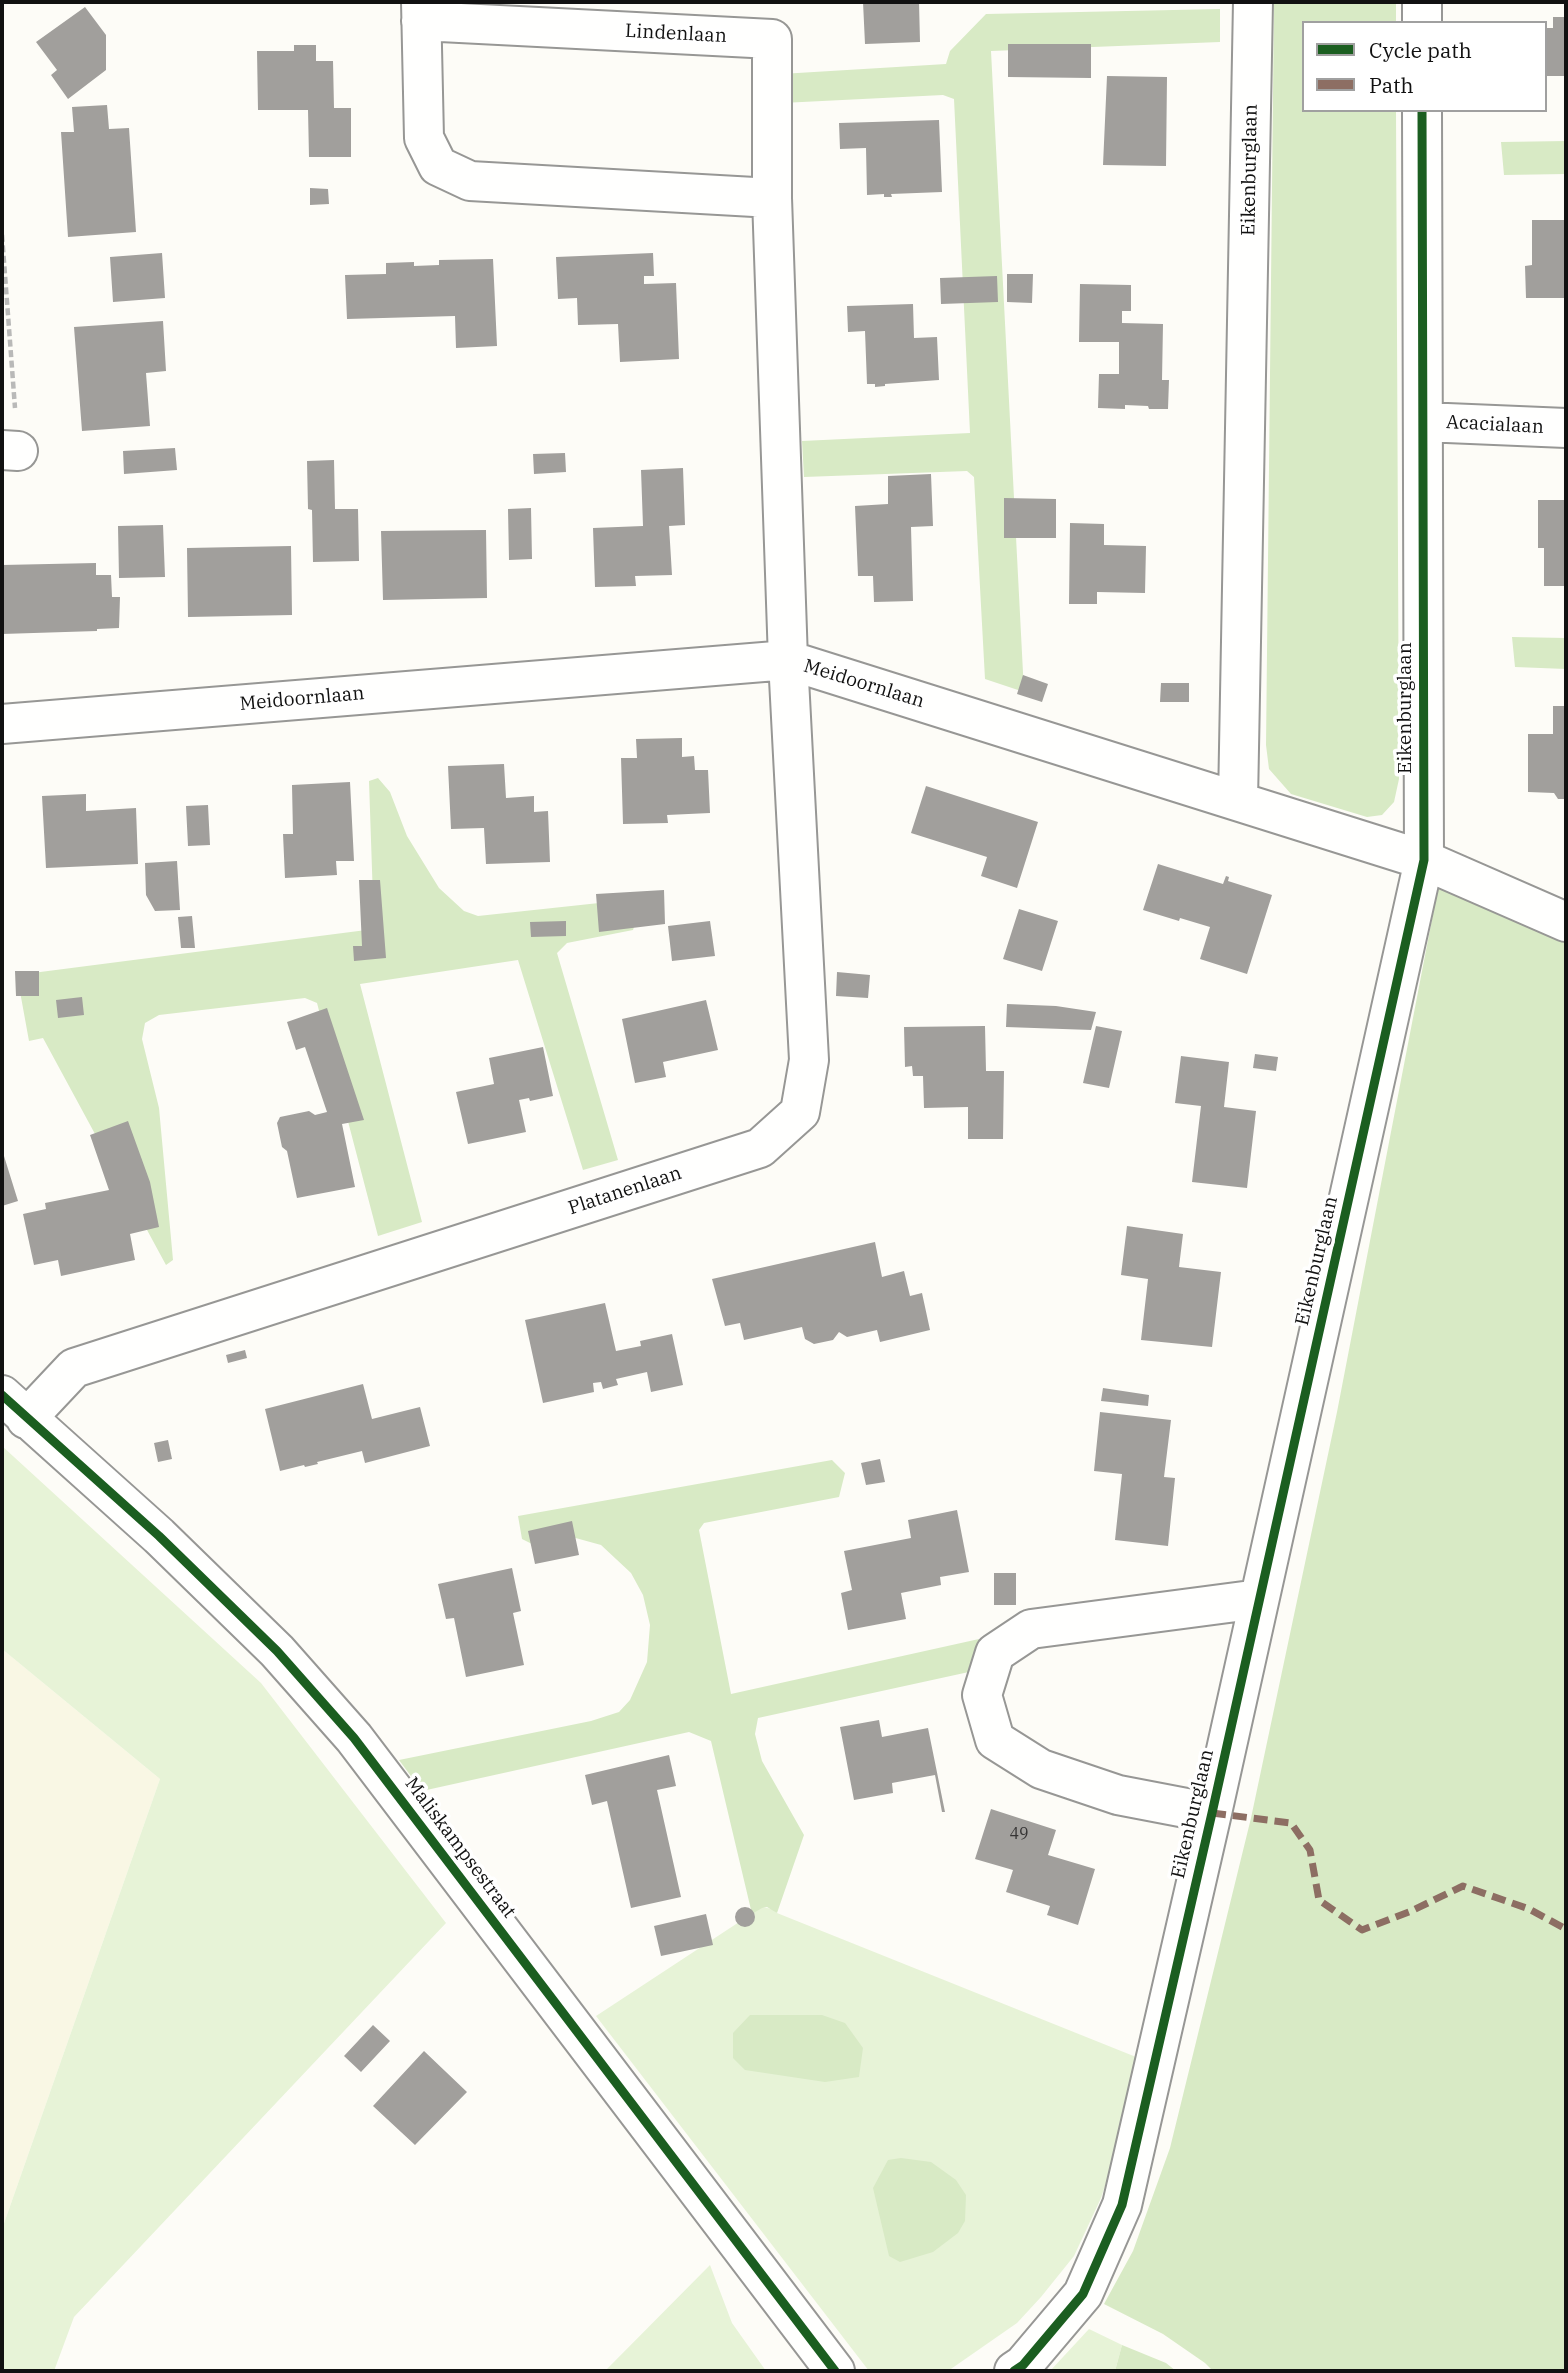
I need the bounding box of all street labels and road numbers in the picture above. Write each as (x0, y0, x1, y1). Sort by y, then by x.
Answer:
street label: Lindenlaan (625, 20, 727, 48)
street label: Eikenburglaan (1237, 104, 1263, 236)
street label: Acacialaan (1446, 411, 1544, 439)
street label: Eikenburglaan (1395, 642, 1417, 774)
street label: Meidoornlaan (801, 655, 927, 713)
street label: Meidoornlaan (239, 682, 365, 716)
street label: Platanenlaan (565, 1162, 685, 1220)
street label: Eikenburglaan (1291, 1194, 1343, 1328)
street label: Eikenburglaan (1167, 1747, 1219, 1881)
street label: Maliskampsestraat (400, 1773, 520, 1923)

